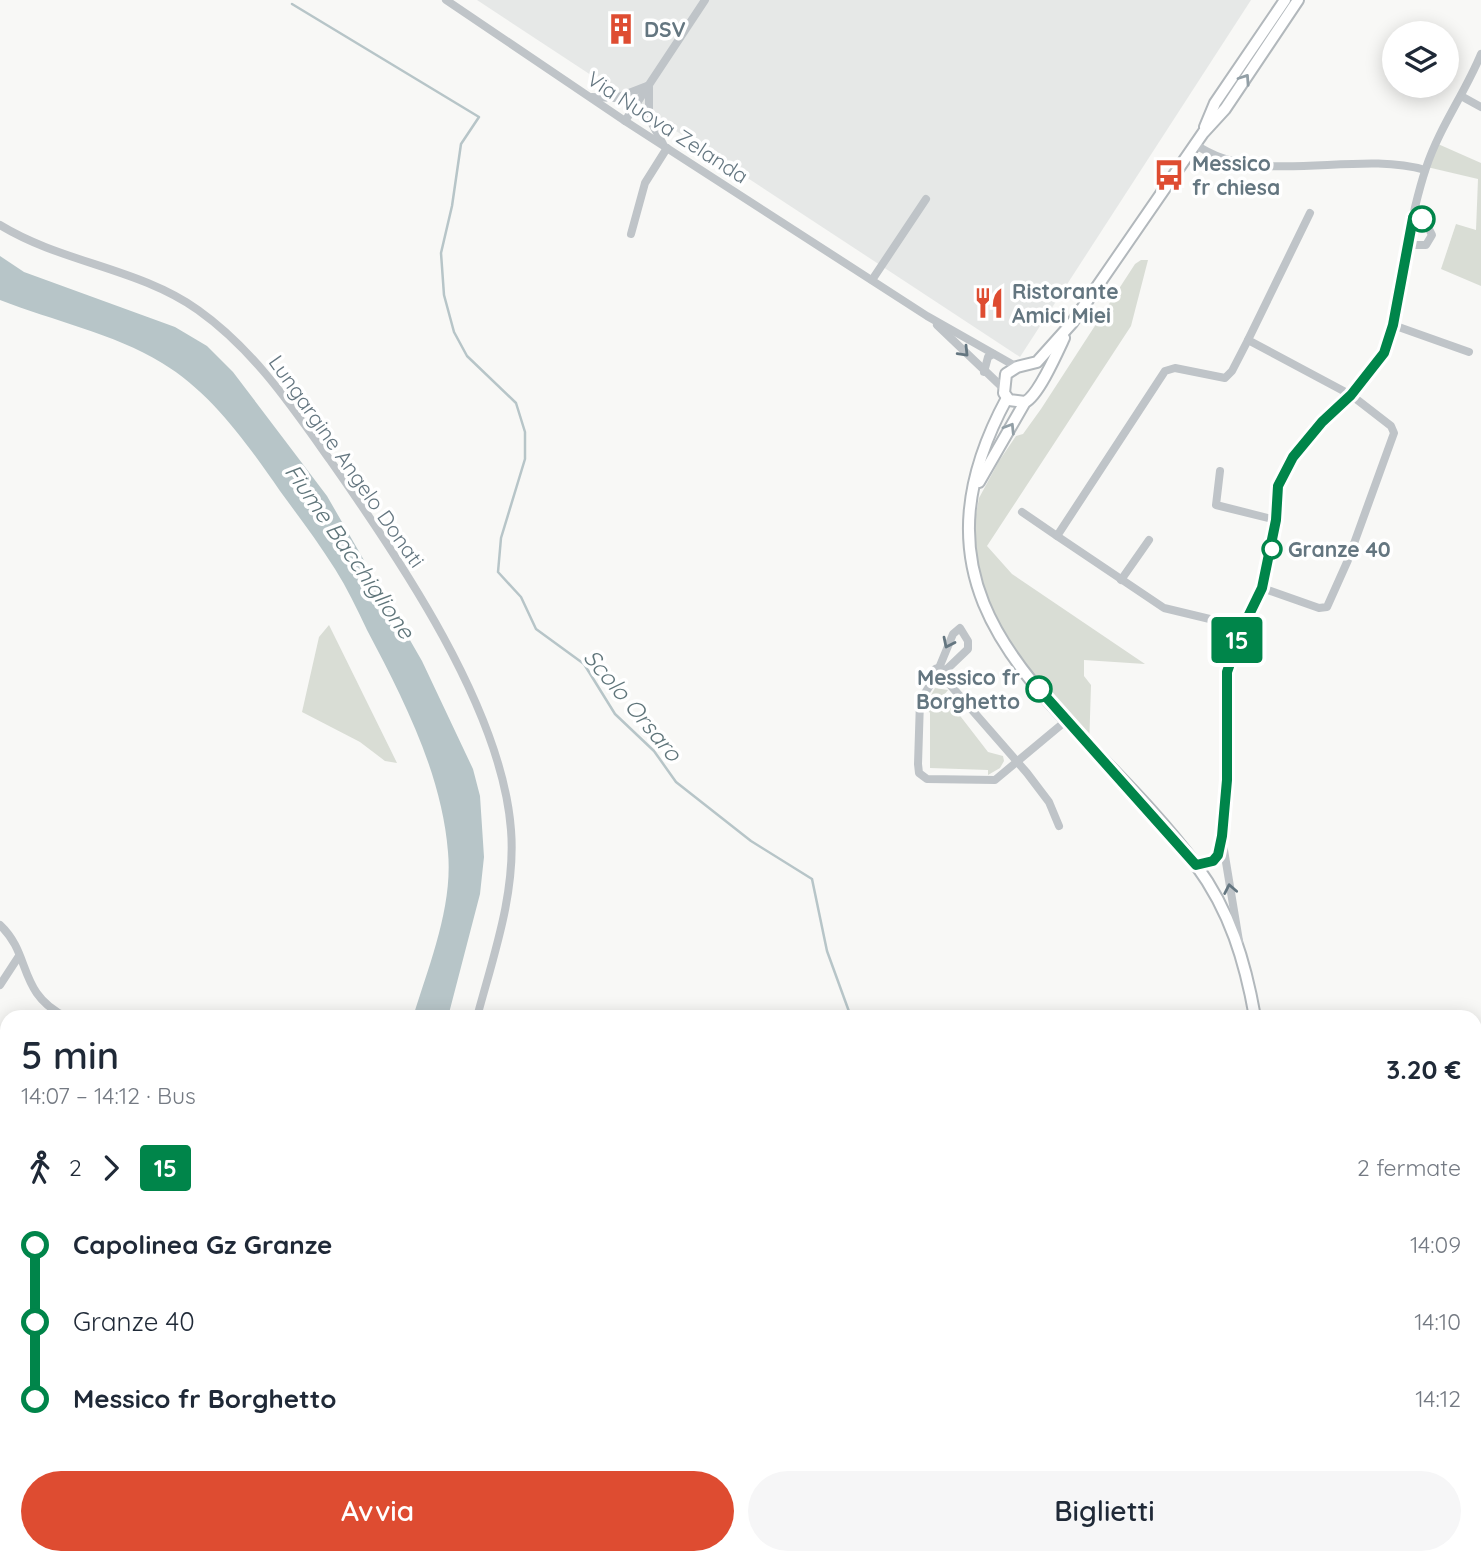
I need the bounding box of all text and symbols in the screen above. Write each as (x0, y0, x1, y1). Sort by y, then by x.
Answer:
building icon: DSV (604, 12, 638, 46)
place label: DSV (644, 16, 686, 42)
map controls (1382, 21, 1459, 98)
button: layers (1382, 21, 1459, 98)
street label: Via Nuova Zelanda (583, 65, 753, 189)
one-way arrow (1237, 74, 1249, 87)
place label: Messico fr chiesa (1192, 150, 1280, 200)
bus stop icon: Messico fr chiesa (1152, 158, 1186, 192)
unlabelled marker (1409, 206, 1435, 232)
place label: Ristorante Amici Miei (1012, 278, 1119, 328)
restaurant icon: Ristorante Amici Miei (972, 286, 1006, 320)
one-way arrow (955, 344, 968, 357)
street label: Lungargine Angelo Donati (264, 350, 430, 572)
one-way arrow (1001, 423, 1014, 436)
water label: Fiume Bacchiglione (279, 458, 422, 645)
place label: Granze 40 (1288, 536, 1391, 562)
marker: Granze 40 (1262, 539, 1282, 559)
line badge: 15 (1206, 617, 1268, 663)
text: 15 (1225, 625, 1249, 655)
one-way arrow (943, 636, 957, 648)
water label: Scolo Orsaro (578, 643, 689, 768)
place label: Messico fr Borghetto (916, 664, 1020, 714)
marker: Messico fr Borghetto (1026, 676, 1052, 702)
one-way arrow (1224, 883, 1239, 895)
text: 5 min (21, 1031, 119, 1079)
text: 3.20 € (1386, 1053, 1461, 1086)
text: 14:07 – 14:12 · Bus (21, 1081, 196, 1110)
icon: walk (21, 1149, 59, 1187)
icon: forward (92, 1149, 130, 1187)
text: 2 (69, 1153, 82, 1182)
text: 15 (154, 1153, 177, 1183)
text: 2 fermate (1357, 1153, 1461, 1182)
text: Capolinea Gz Granze (73, 1228, 332, 1261)
text: 14:09 (1410, 1230, 1461, 1259)
text: Granze 40 (73, 1305, 195, 1338)
text: 14:10 (1414, 1307, 1461, 1336)
text: Messico fr Borghetto (73, 1382, 336, 1415)
text: 14:12 (1415, 1384, 1461, 1413)
button: Avvia (21, 1471, 734, 1551)
button: Biglietti (748, 1471, 1461, 1551)

